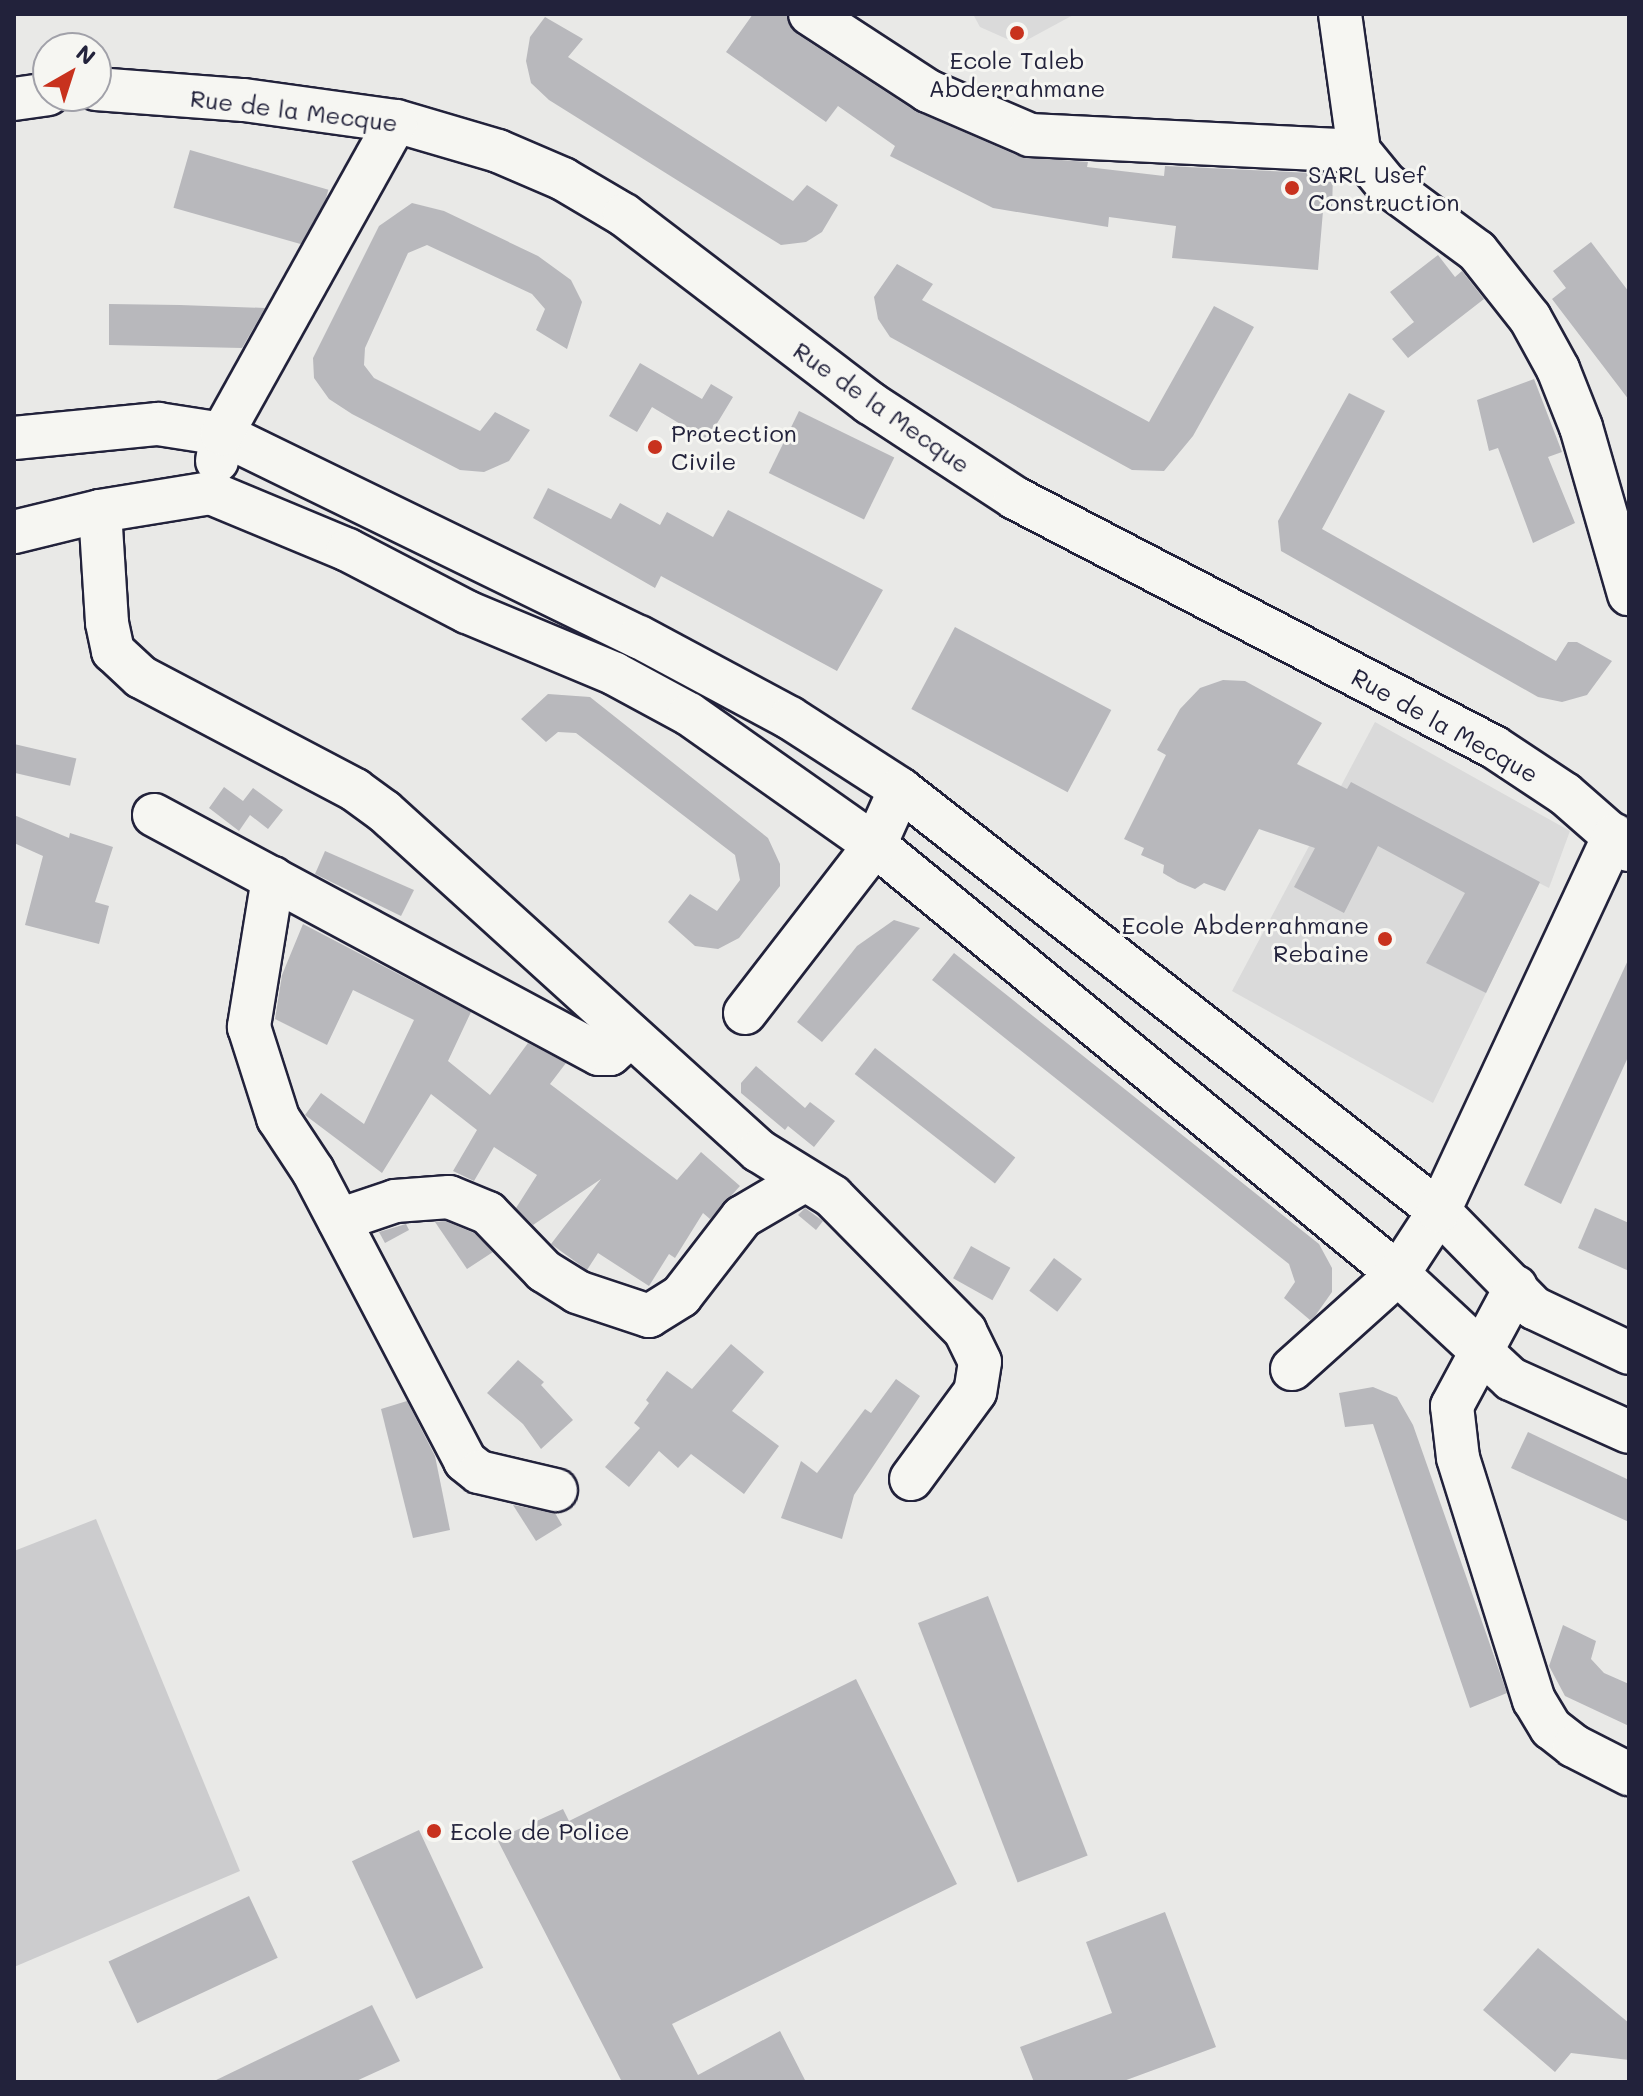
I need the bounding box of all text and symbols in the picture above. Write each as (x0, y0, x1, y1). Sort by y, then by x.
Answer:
marker: Ecole Taleb Abderrahmane (1008, 24, 1026, 42)
north arrow (32, 32, 112, 112)
text: N (71, 38, 102, 71)
place label: Ecole Taleb Abderrahmane (929, 46, 1105, 102)
street label: Rue de la Mecque (189, 83, 399, 137)
place label: SARL Usef Construction (1308, 160, 1460, 216)
marker: SARL Usef Construction (1283, 179, 1301, 197)
street label: Rue de la Mecque (788, 335, 976, 479)
place label: Protection Civile (671, 419, 797, 475)
marker: Protection Civile (646, 438, 664, 456)
street label: Rue de la Mecque (1347, 662, 1543, 788)
place label: Ecole Abderrahmane Rebaine (1122, 911, 1369, 967)
marker: Ecole Abderrahmane Rebaine (1376, 930, 1394, 948)
place label: Ecole de Police (450, 1817, 630, 1845)
marker: Ecole de Police (425, 1822, 443, 1840)

